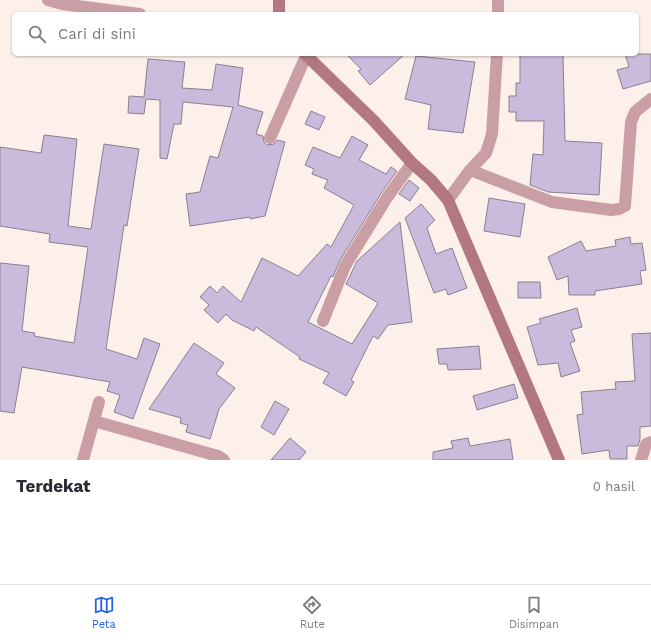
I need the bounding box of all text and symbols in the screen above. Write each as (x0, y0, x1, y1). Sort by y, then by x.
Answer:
search box (12, 12, 639, 56)
icon: search (26, 23, 48, 45)
text: Cari di sini (58, 25, 136, 43)
text: Terdekat (16, 476, 91, 496)
text: 0 hasil (593, 479, 635, 494)
tab: Peta (92, 594, 116, 631)
tab: Rute (300, 594, 325, 631)
tab: Disimpan (509, 594, 559, 631)

